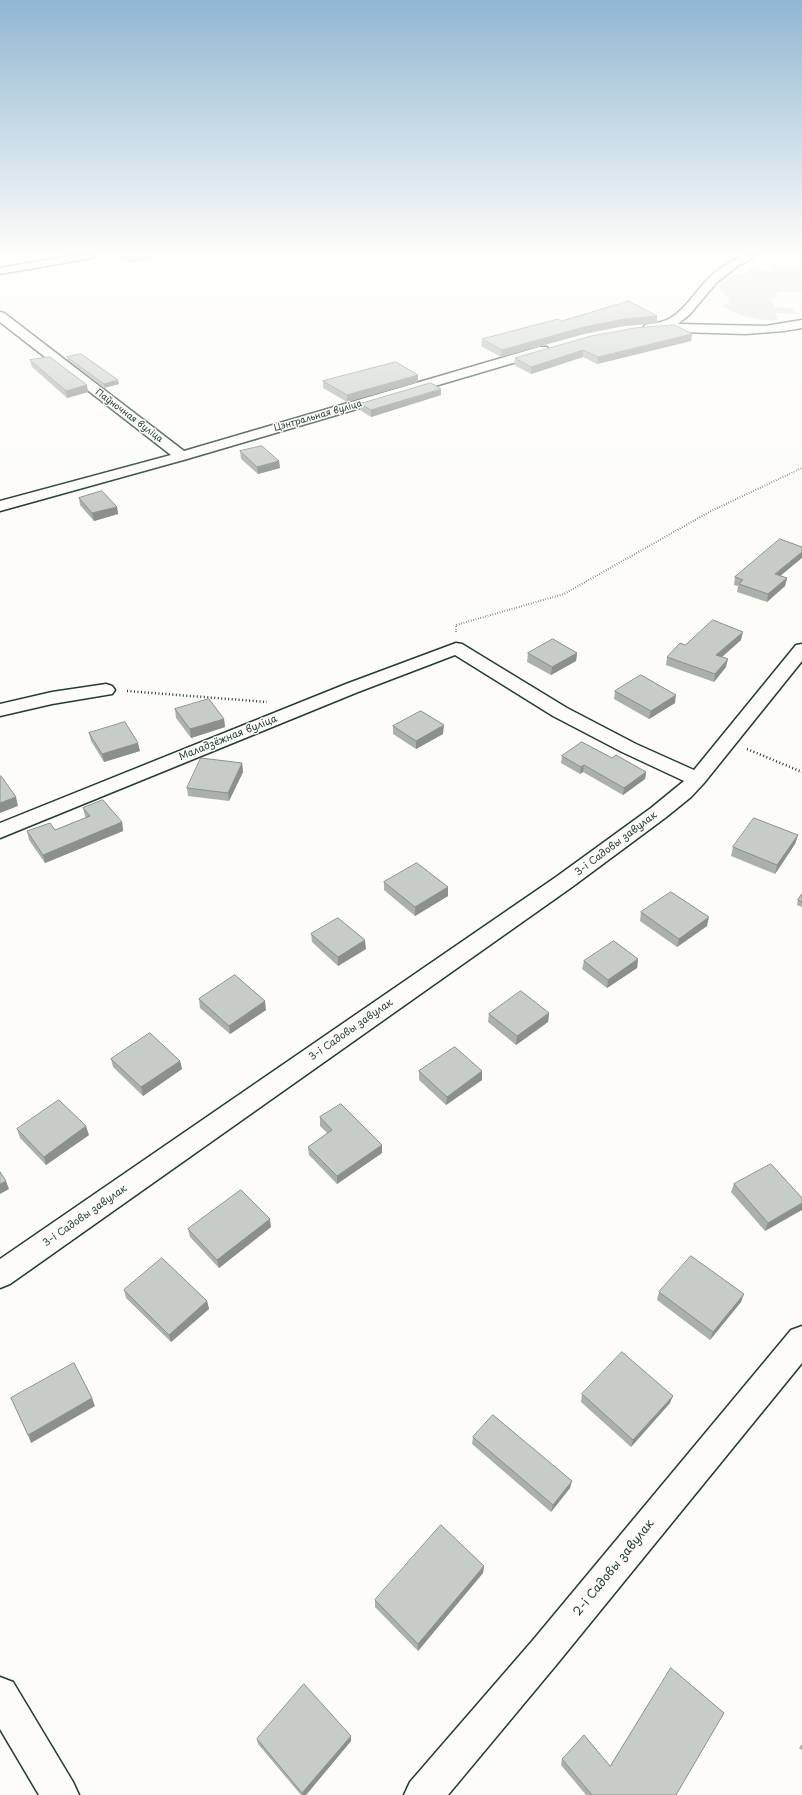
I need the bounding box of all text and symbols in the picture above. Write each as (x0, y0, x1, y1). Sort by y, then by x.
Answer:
street label: Паўночная вуліца (93, 387, 165, 445)
street label: Цэнтральная вуліца (273, 398, 363, 434)
street label: Маладзёжная вуліца (177, 713, 279, 763)
street label: 3-і Садовы завулак (573, 809, 659, 879)
street label: 3-і Садовы завулак (307, 997, 395, 1063)
street label: 3-і Садовы завулак (41, 1183, 129, 1249)
street label: 2-і Садовы завулак (571, 1517, 657, 1619)

